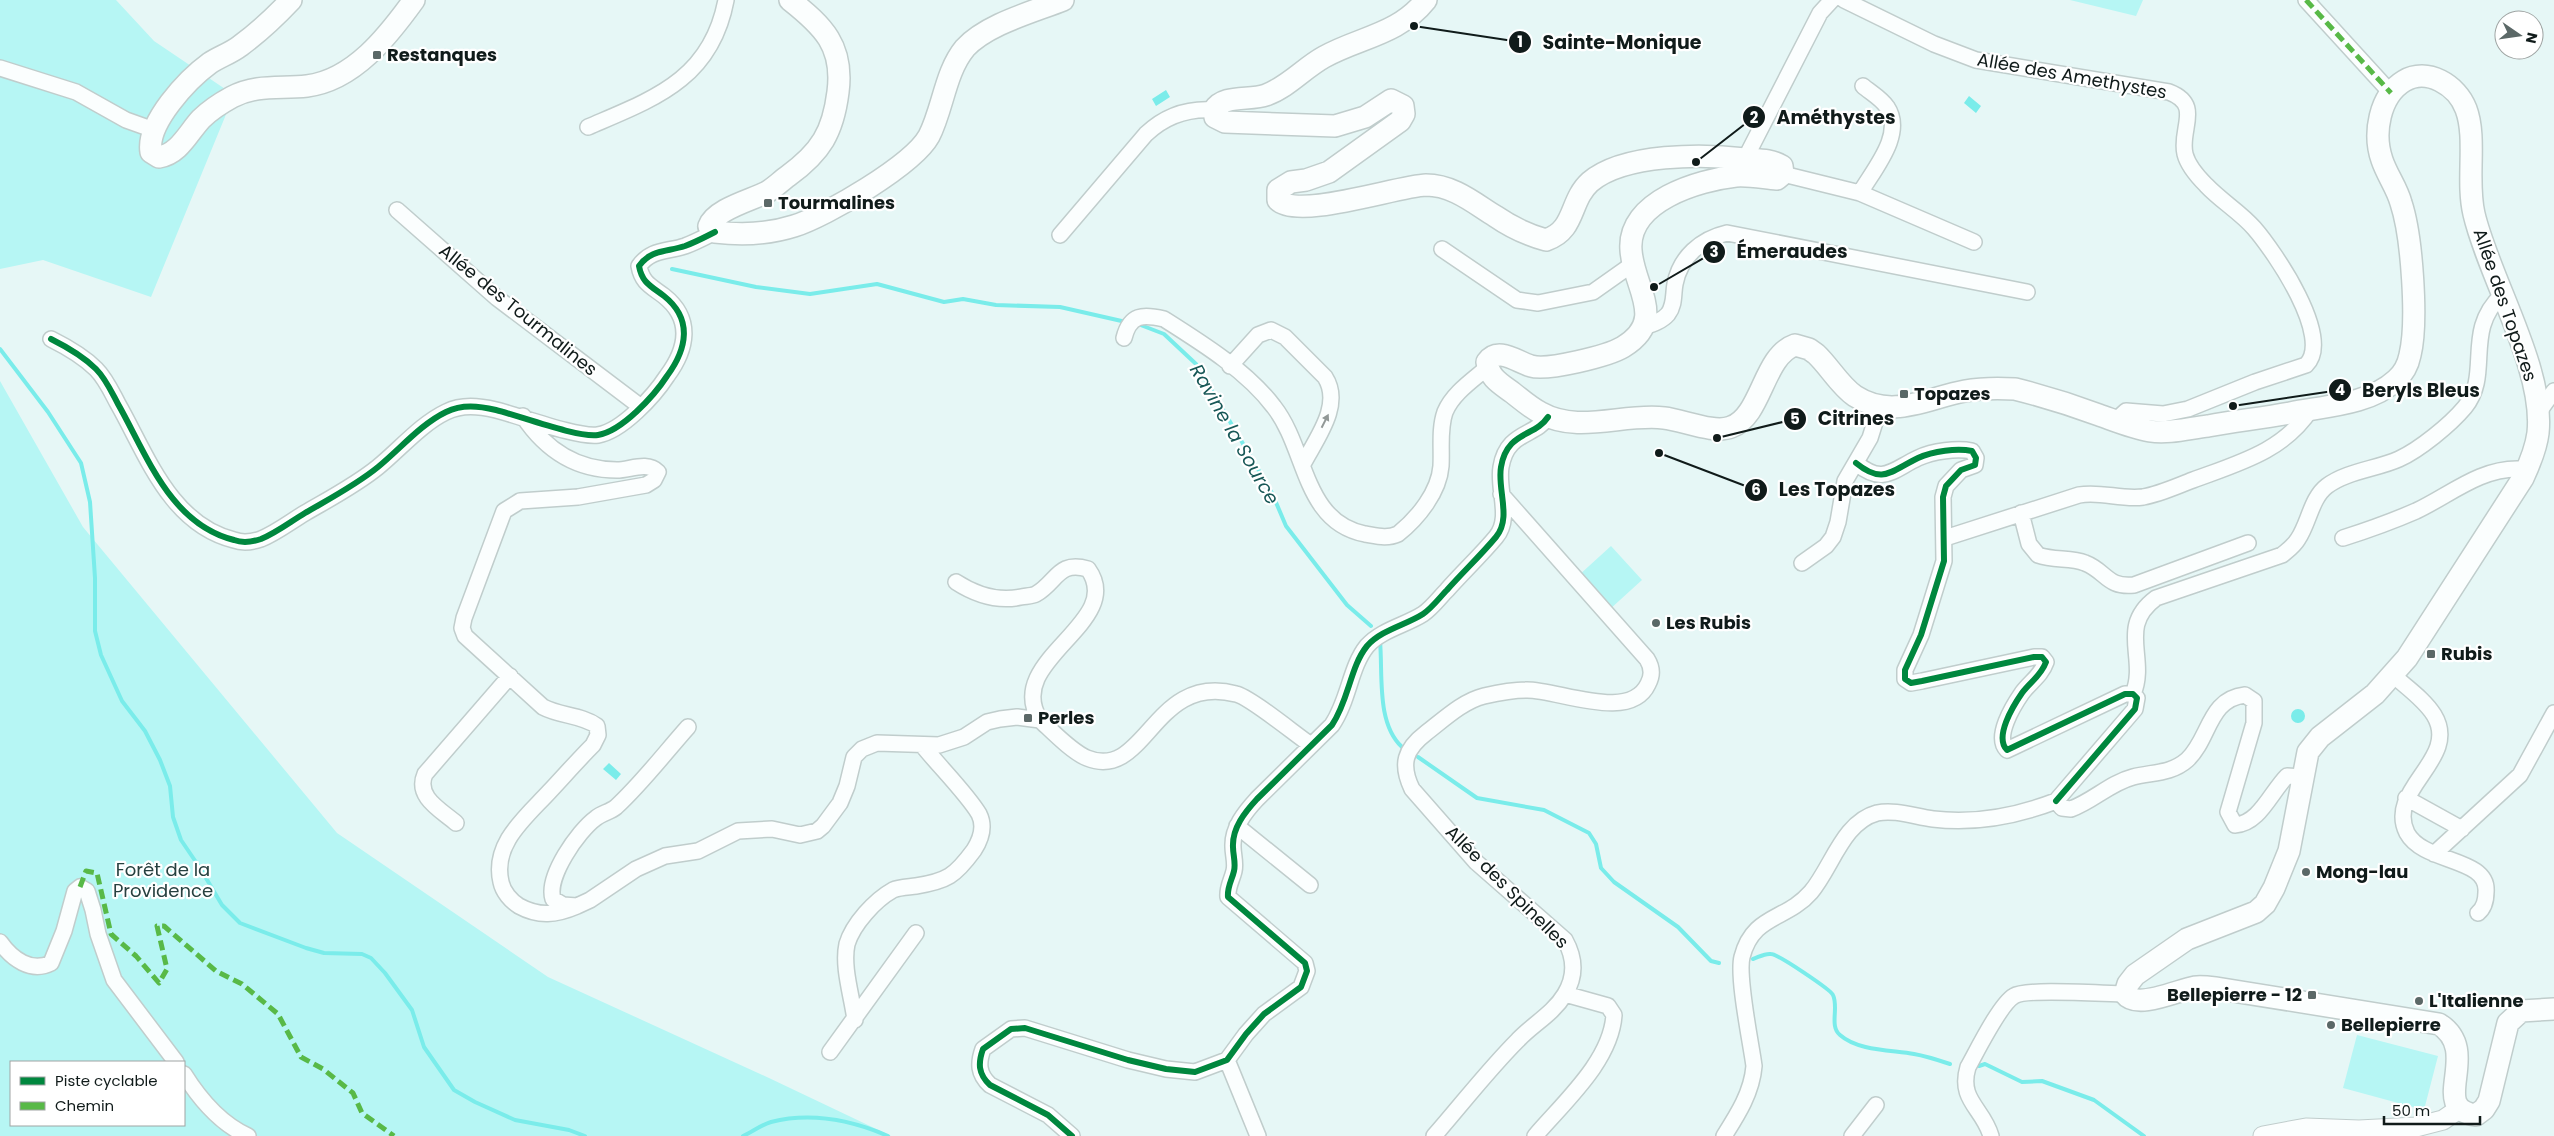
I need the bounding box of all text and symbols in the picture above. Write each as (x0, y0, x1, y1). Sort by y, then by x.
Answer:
north arrow (2494, 10, 2544, 60)
callout: Sainte-Monique (1508, 25, 1712, 59)
text: Sainte-Monique (1543, 29, 1702, 56)
text: 1 (1517, 31, 1523, 52)
text: N (2521, 31, 2543, 45)
place label: Restanques (387, 42, 497, 67)
street label: Allée des Amethystes (1975, 47, 2169, 105)
marker: Restanques (371, 49, 383, 61)
callout: Améthystes (1742, 100, 1906, 134)
text: Améthystes (1777, 104, 1895, 131)
text: 2 (1750, 107, 1759, 128)
place label: Tourmalines (778, 190, 895, 215)
marker: Tourmalines (762, 197, 774, 209)
street label: Allée des Topazes (2468, 225, 2543, 385)
callout: Émeraudes (1701, 235, 1857, 269)
street label: Allée des Tourmalines (434, 238, 603, 381)
text: Émeraudes (1736, 238, 1848, 265)
text: 3 (1709, 241, 1719, 262)
water label: Ravine la Source (1183, 359, 1286, 510)
callout: Beryls Bleus (2327, 373, 2490, 407)
text: Beryls Bleus (2362, 377, 2480, 404)
text: 4 (2335, 379, 2345, 400)
place label: Topazes (1914, 381, 1991, 406)
marker: Topazes (1898, 388, 1910, 400)
callout: Citrines (1782, 402, 1904, 436)
text: Citrines (1818, 405, 1894, 432)
text: 5 (1790, 408, 1800, 429)
one-way arrow (1321, 413, 1329, 428)
callout: Les Topazes (1744, 473, 1905, 507)
text: Les Topazes (1779, 476, 1895, 503)
text: 6 (1751, 479, 1761, 500)
place label: Les Rubis (1666, 610, 1751, 635)
marker: Les Rubis (1650, 617, 1662, 629)
place label: Rubis (2441, 641, 2492, 666)
marker: Rubis (2425, 648, 2437, 660)
place label: Perles (1038, 705, 1094, 730)
marker: Perles (1022, 712, 1034, 724)
street label: Allée des Spinelles (1440, 820, 1574, 954)
park label: Forêt de la Providence (113, 857, 213, 903)
place label: Mong-lau (2316, 859, 2408, 884)
marker: Mong-lau (2300, 866, 2312, 878)
place label: Bellepierre - 12 (2167, 982, 2302, 1007)
place label: L'Italienne (2429, 988, 2523, 1013)
marker: Bellepierre - 12 (2306, 989, 2318, 1001)
marker: L'Italienne (2413, 995, 2425, 1007)
place label: Bellepierre (2341, 1012, 2441, 1037)
marker: Bellepierre (2325, 1019, 2337, 1031)
legend (10, 1061, 185, 1126)
text: Piste cyclable (55, 1070, 158, 1091)
scale bar (2384, 1094, 2480, 1126)
text: Chemin (55, 1095, 114, 1116)
text: 50 m (2392, 1100, 2430, 1121)

